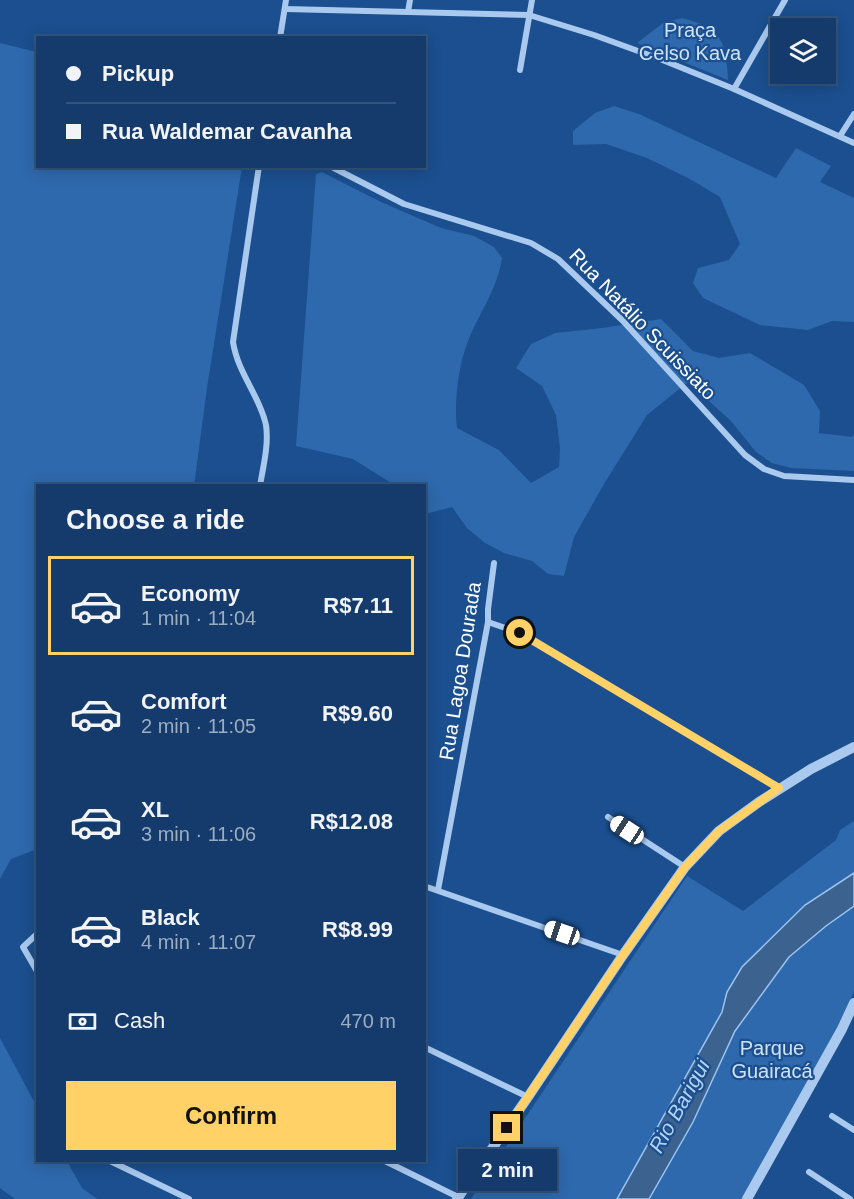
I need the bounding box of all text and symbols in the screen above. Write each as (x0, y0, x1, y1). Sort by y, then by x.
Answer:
map controls (770, 18, 836, 84)
button: layers (770, 18, 836, 84)
park label: Praça Celso Kava (639, 19, 742, 64)
text: Pickup (102, 61, 174, 86)
text: Rua Waldemar Cavanha (102, 119, 352, 144)
street label: Rua Natálio Scuissiato (565, 244, 721, 404)
text: Choose a ride (66, 505, 245, 535)
icon: car (69, 579, 123, 633)
street label: Rua Lagoa Dourada (435, 579, 485, 762)
text: Economy (141, 581, 240, 606)
text: R$7.11 (323, 593, 393, 618)
text: 1 min · 11:04 (141, 607, 256, 629)
route start (506, 619, 533, 646)
icon: car (69, 687, 123, 741)
text: Comfort (141, 689, 227, 714)
text: R$9.60 (322, 701, 393, 726)
text: 2 min · 11:05 (141, 715, 256, 737)
icon: car (69, 795, 123, 849)
text: XL (141, 797, 169, 822)
text: R$12.08 (310, 809, 393, 834)
car (607, 813, 647, 847)
text: 3 min · 11:06 (141, 823, 256, 845)
icon: car (69, 903, 123, 957)
text: Black (141, 905, 200, 930)
text: R$8.99 (322, 917, 393, 942)
car (542, 919, 582, 947)
text: 4 min · 11:07 (141, 931, 256, 953)
icon: cash (66, 1005, 99, 1038)
text: Cash (114, 1008, 165, 1033)
text: 470 m (340, 1010, 396, 1032)
park label: Parque Guairacá (731, 1037, 813, 1082)
water label: Rio Barigui (644, 1054, 715, 1156)
button: Confirm (66, 1081, 396, 1150)
route end (493, 1114, 520, 1141)
callout: 2 min (458, 1149, 556, 1191)
text: 2 min (481, 1159, 534, 1181)

